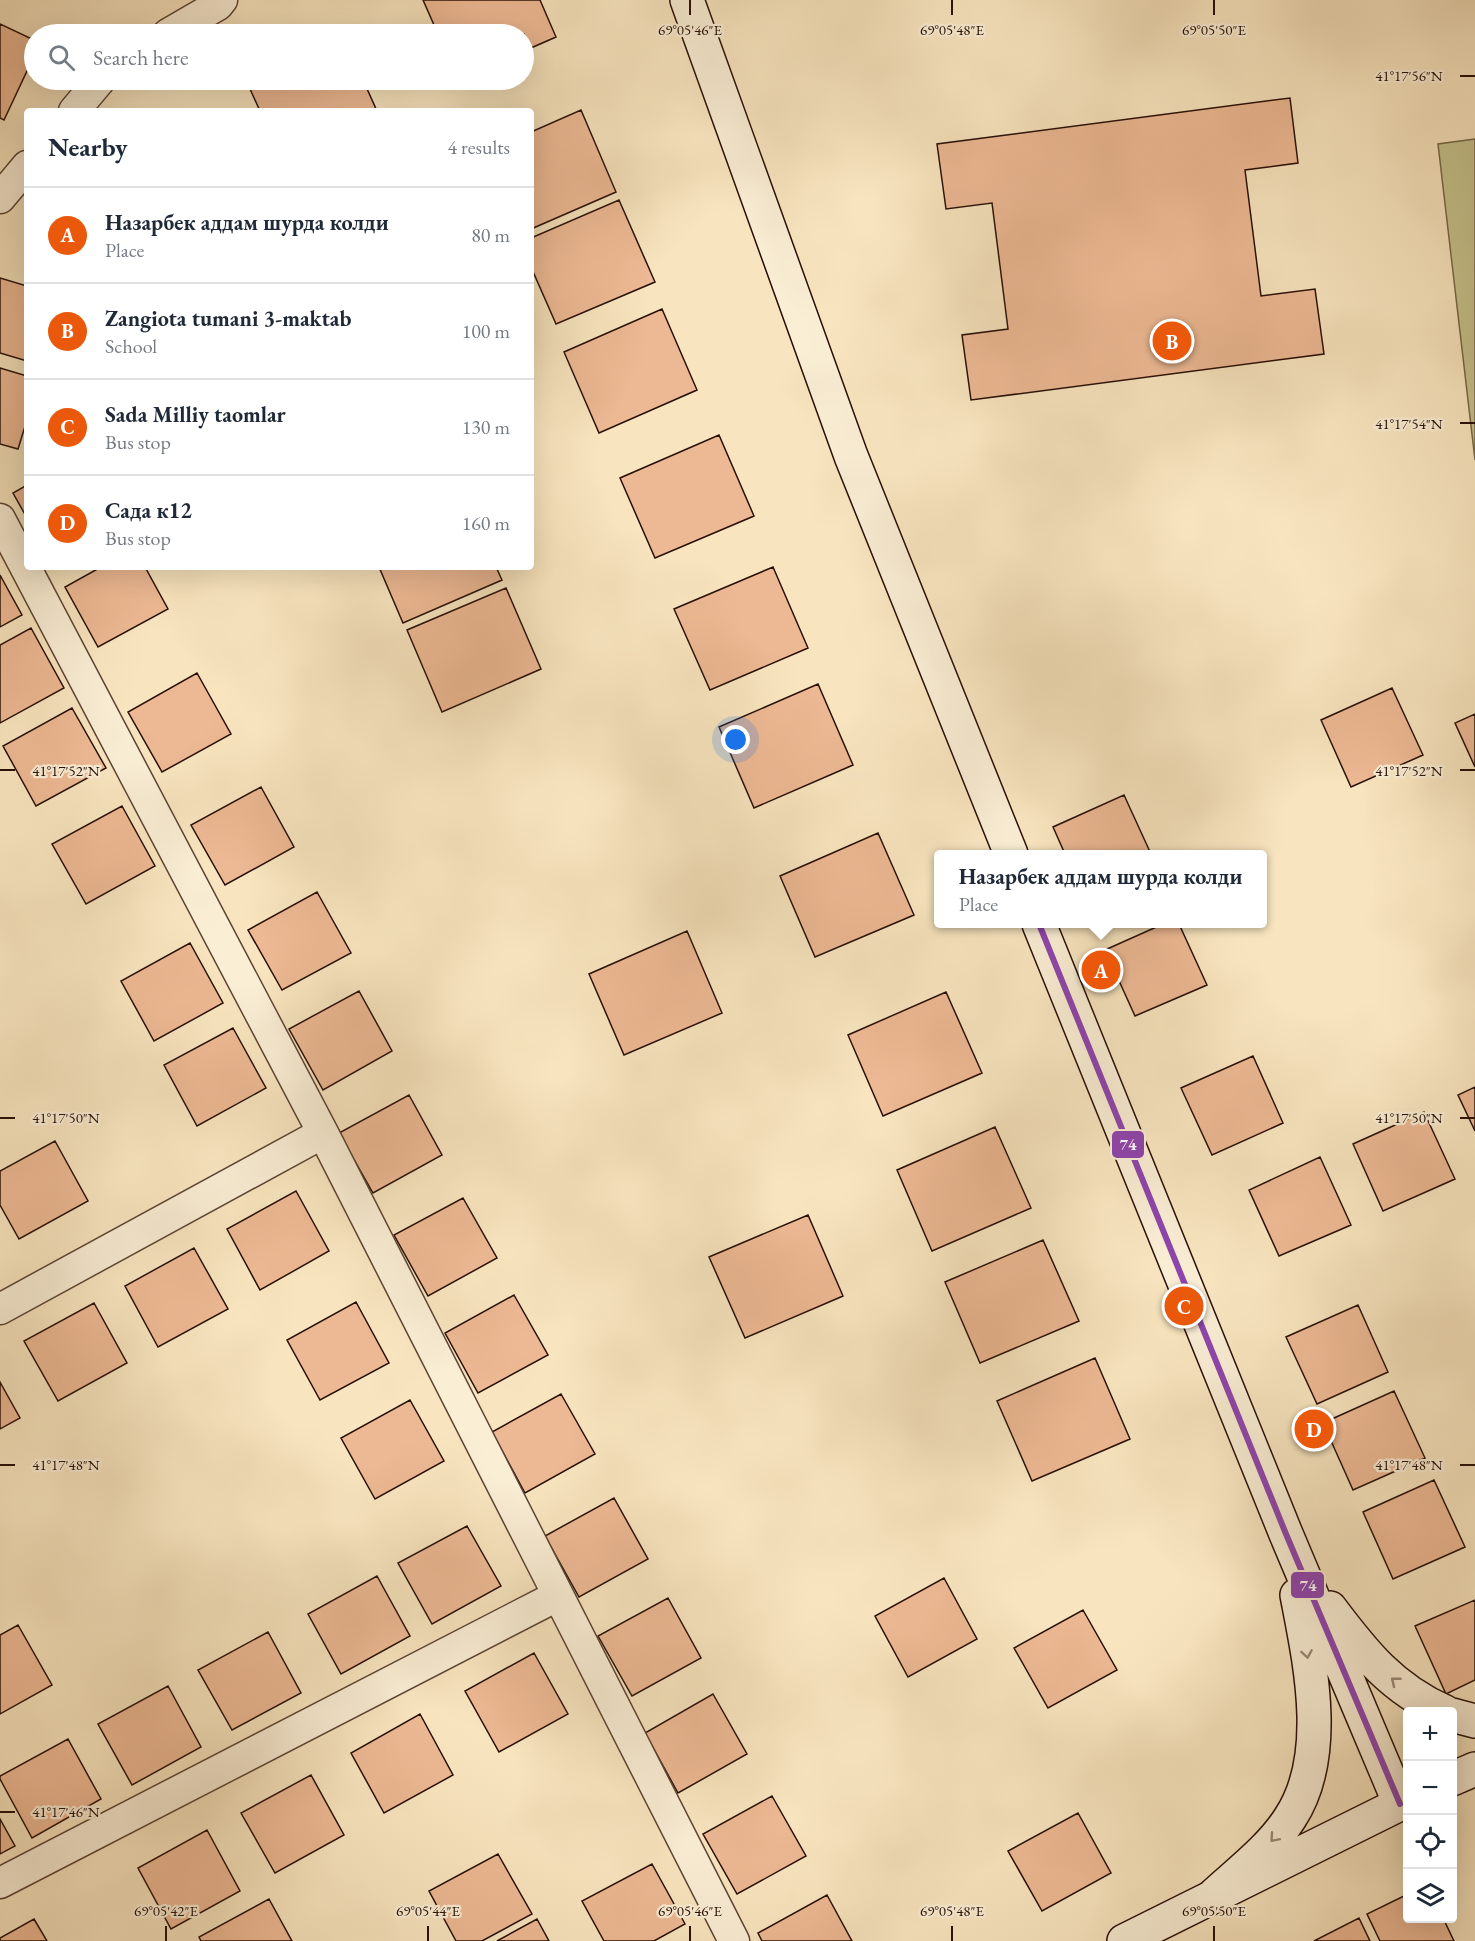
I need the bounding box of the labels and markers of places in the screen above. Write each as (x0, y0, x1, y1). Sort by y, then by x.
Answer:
pin: B (1152, 318, 1192, 364)
pin: A (1082, 948, 1120, 992)
pin: C (1164, 1284, 1204, 1328)
pin: D (1294, 1406, 1334, 1452)

